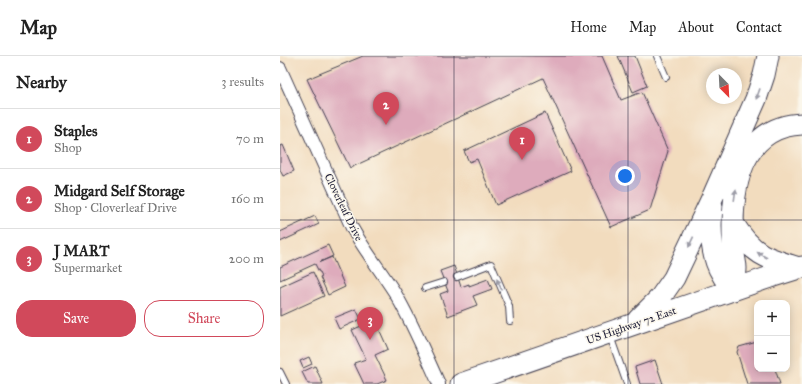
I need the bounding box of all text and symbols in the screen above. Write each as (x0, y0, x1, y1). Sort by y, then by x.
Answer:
text: Map (20, 16, 57, 39)
text: Home (570, 19, 607, 36)
text: Map (629, 19, 656, 36)
text: About (678, 19, 714, 36)
text: Contact (736, 19, 782, 36)
north arrow (706, 68, 742, 104)
text: Nearby (16, 72, 67, 93)
text: 3 results (221, 74, 264, 90)
one-way arrow (755, 88, 761, 100)
pin: 2 (373, 92, 399, 125)
text: Staples (54, 122, 97, 140)
pin: 1 (509, 127, 535, 160)
text: 1 (26, 131, 32, 147)
text: 70 m (236, 131, 264, 147)
text: Shop (54, 140, 82, 156)
your location (615, 166, 635, 186)
street label: Cloverleaf Drive (322, 171, 366, 243)
text: Midgard Self Storage (54, 182, 185, 200)
one-way arrow (732, 189, 738, 201)
text: 2 (26, 191, 32, 207)
text: 160 m (231, 191, 264, 207)
text: Shop · Cloverleaf Drive (54, 200, 177, 216)
one-way arrow (688, 236, 694, 248)
text: J MART (54, 242, 109, 260)
text: 3 (26, 251, 32, 267)
text: 200 m (229, 251, 264, 267)
one-way arrow (756, 252, 768, 258)
text: Supermarket (54, 260, 122, 276)
one-way arrow (496, 277, 502, 289)
button: Save (16, 300, 136, 337)
button: Share (144, 300, 264, 337)
map controls (754, 300, 790, 372)
button: + (754, 300, 790, 336)
street label: US Highway 72 East (584, 304, 678, 347)
pin: 3 (357, 307, 383, 340)
button: − (754, 336, 790, 372)

